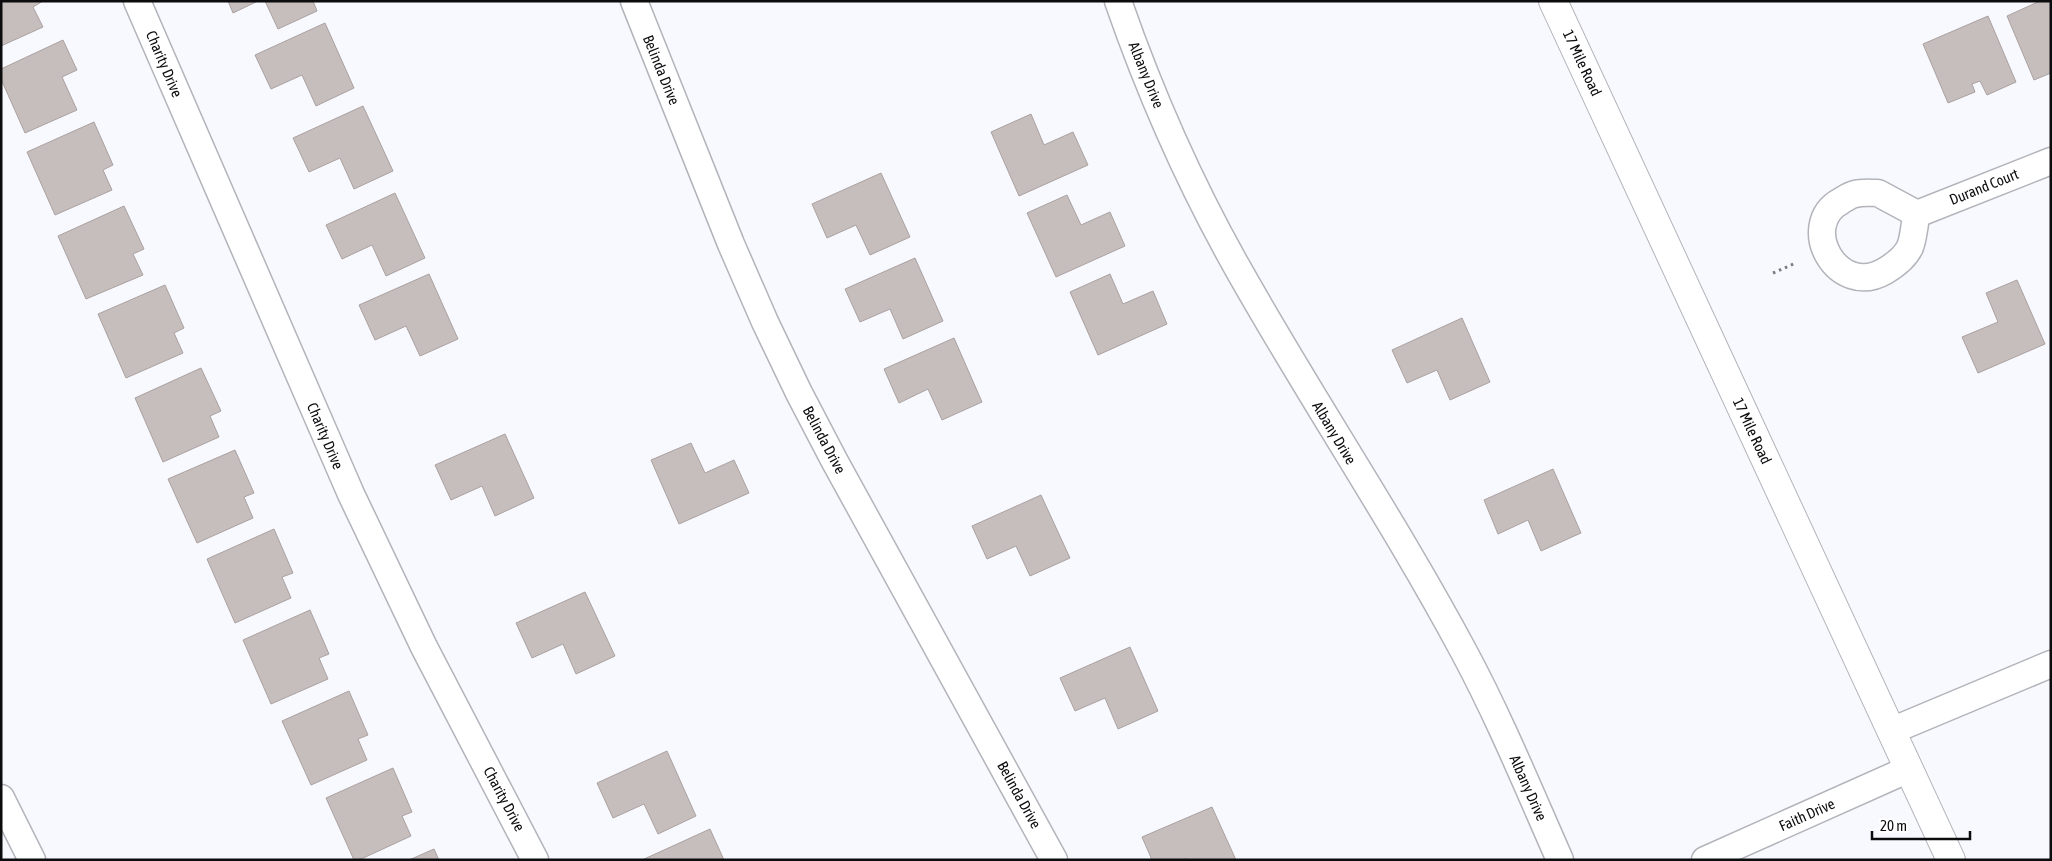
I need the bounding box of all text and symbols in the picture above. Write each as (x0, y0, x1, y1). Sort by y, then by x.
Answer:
street label: 17 Mile Road (1560, 27, 1605, 99)
street label: Charity Drive (143, 28, 186, 100)
street label: Belinda Drive (640, 32, 683, 107)
street label: Albany Drive (1125, 39, 1168, 111)
street label: Durand Court (1947, 165, 2021, 208)
street label: 17 Mile Road (1730, 395, 1775, 467)
street label: Albany Drive (1309, 398, 1360, 467)
street label: Charity Drive (304, 400, 347, 472)
street label: Belinda Drive (800, 403, 849, 477)
street label: Albany Drive (1506, 752, 1551, 823)
street label: Belinda Drive (994, 758, 1045, 831)
street label: Charity Drive (480, 764, 529, 834)
street label: Faith Drive (1776, 795, 1837, 834)
scale bar (1872, 808, 1970, 840)
text: 20 m (1880, 817, 1907, 834)

